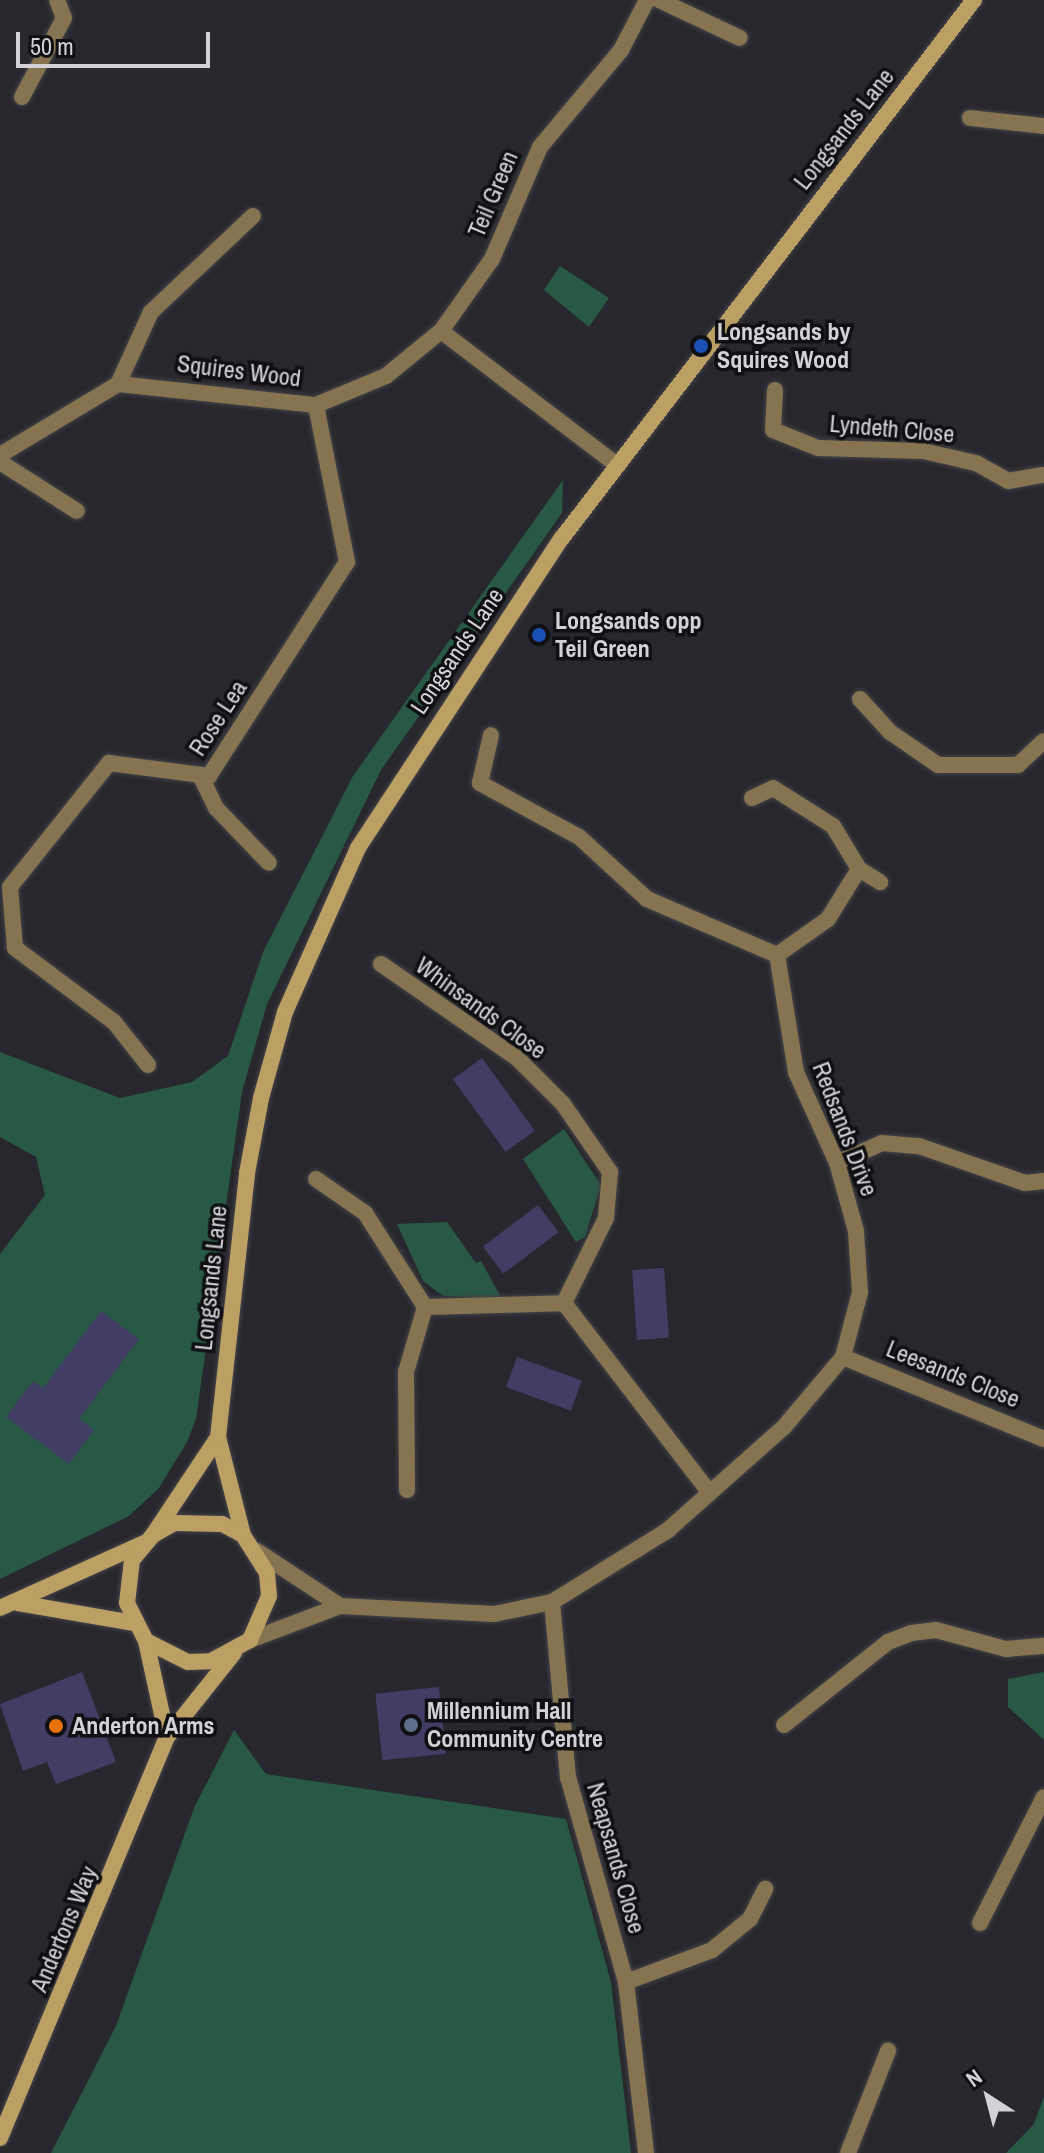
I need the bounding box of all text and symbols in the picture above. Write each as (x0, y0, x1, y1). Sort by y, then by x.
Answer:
scale bar (20, 16, 214, 66)
text: 50 m (30, 30, 74, 62)
street label: Longsands Lane (788, 63, 900, 195)
street label: Teil Green (462, 147, 524, 241)
place label: Longsands by Squires Wood (717, 318, 850, 374)
marker: Longsands by Squires Wood (692, 337, 710, 355)
street label: Squires Wood (176, 349, 302, 393)
street label: Lyndeth Close (828, 409, 956, 449)
street label: Longsands Lane (404, 583, 510, 719)
place label: Longsands opp Teil Green (555, 607, 702, 663)
marker: Longsands opp Teil Green (530, 626, 548, 644)
street label: Rose Lea (183, 675, 253, 761)
street label: Whinsands Close (410, 951, 552, 1065)
street label: Redsands Drive (806, 1058, 884, 1200)
street label: Longsands Lane (189, 1204, 233, 1352)
street label: Leesands Close (882, 1334, 1024, 1414)
place label: Millennium Hall Community Centre (427, 1697, 603, 1753)
place label: Anderton Arms (72, 1712, 215, 1740)
marker: Millennium Hall Community Centre (402, 1716, 420, 1734)
marker: Anderton Arms (47, 1717, 65, 1735)
street label: Neapsands Close (581, 1779, 651, 1937)
street label: Andertons Way (25, 1862, 103, 1996)
north arrow (948, 2057, 1028, 2137)
text: N (960, 2062, 988, 2094)

